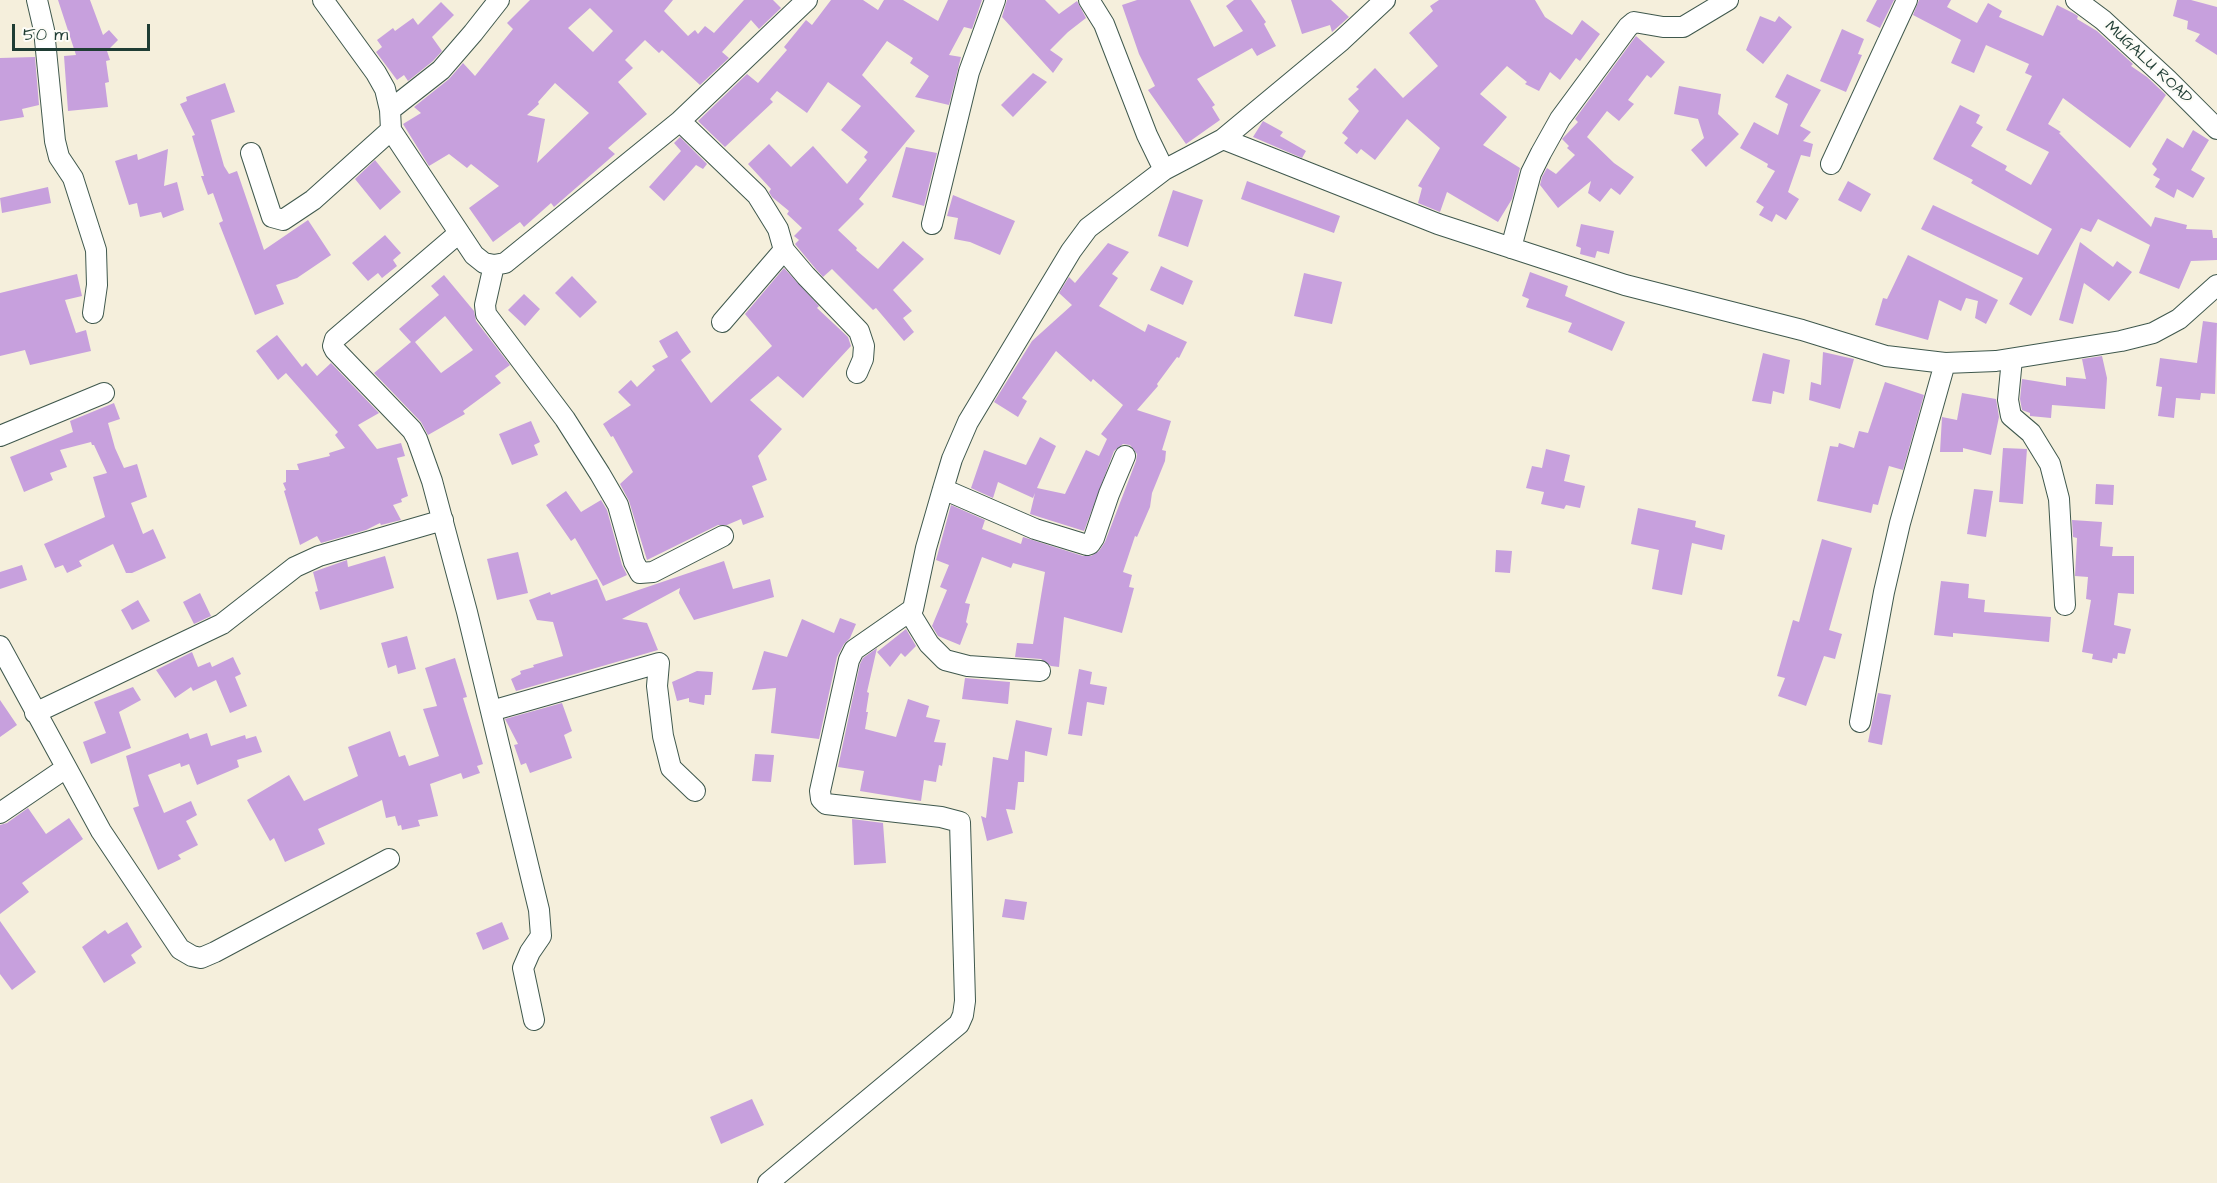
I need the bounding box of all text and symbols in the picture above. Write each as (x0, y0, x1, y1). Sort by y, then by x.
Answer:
scale bar (15, 12, 153, 50)
street label: MUGALU ROAD (2100, 18, 2196, 108)
text: 50 m (23, 22, 68, 47)

